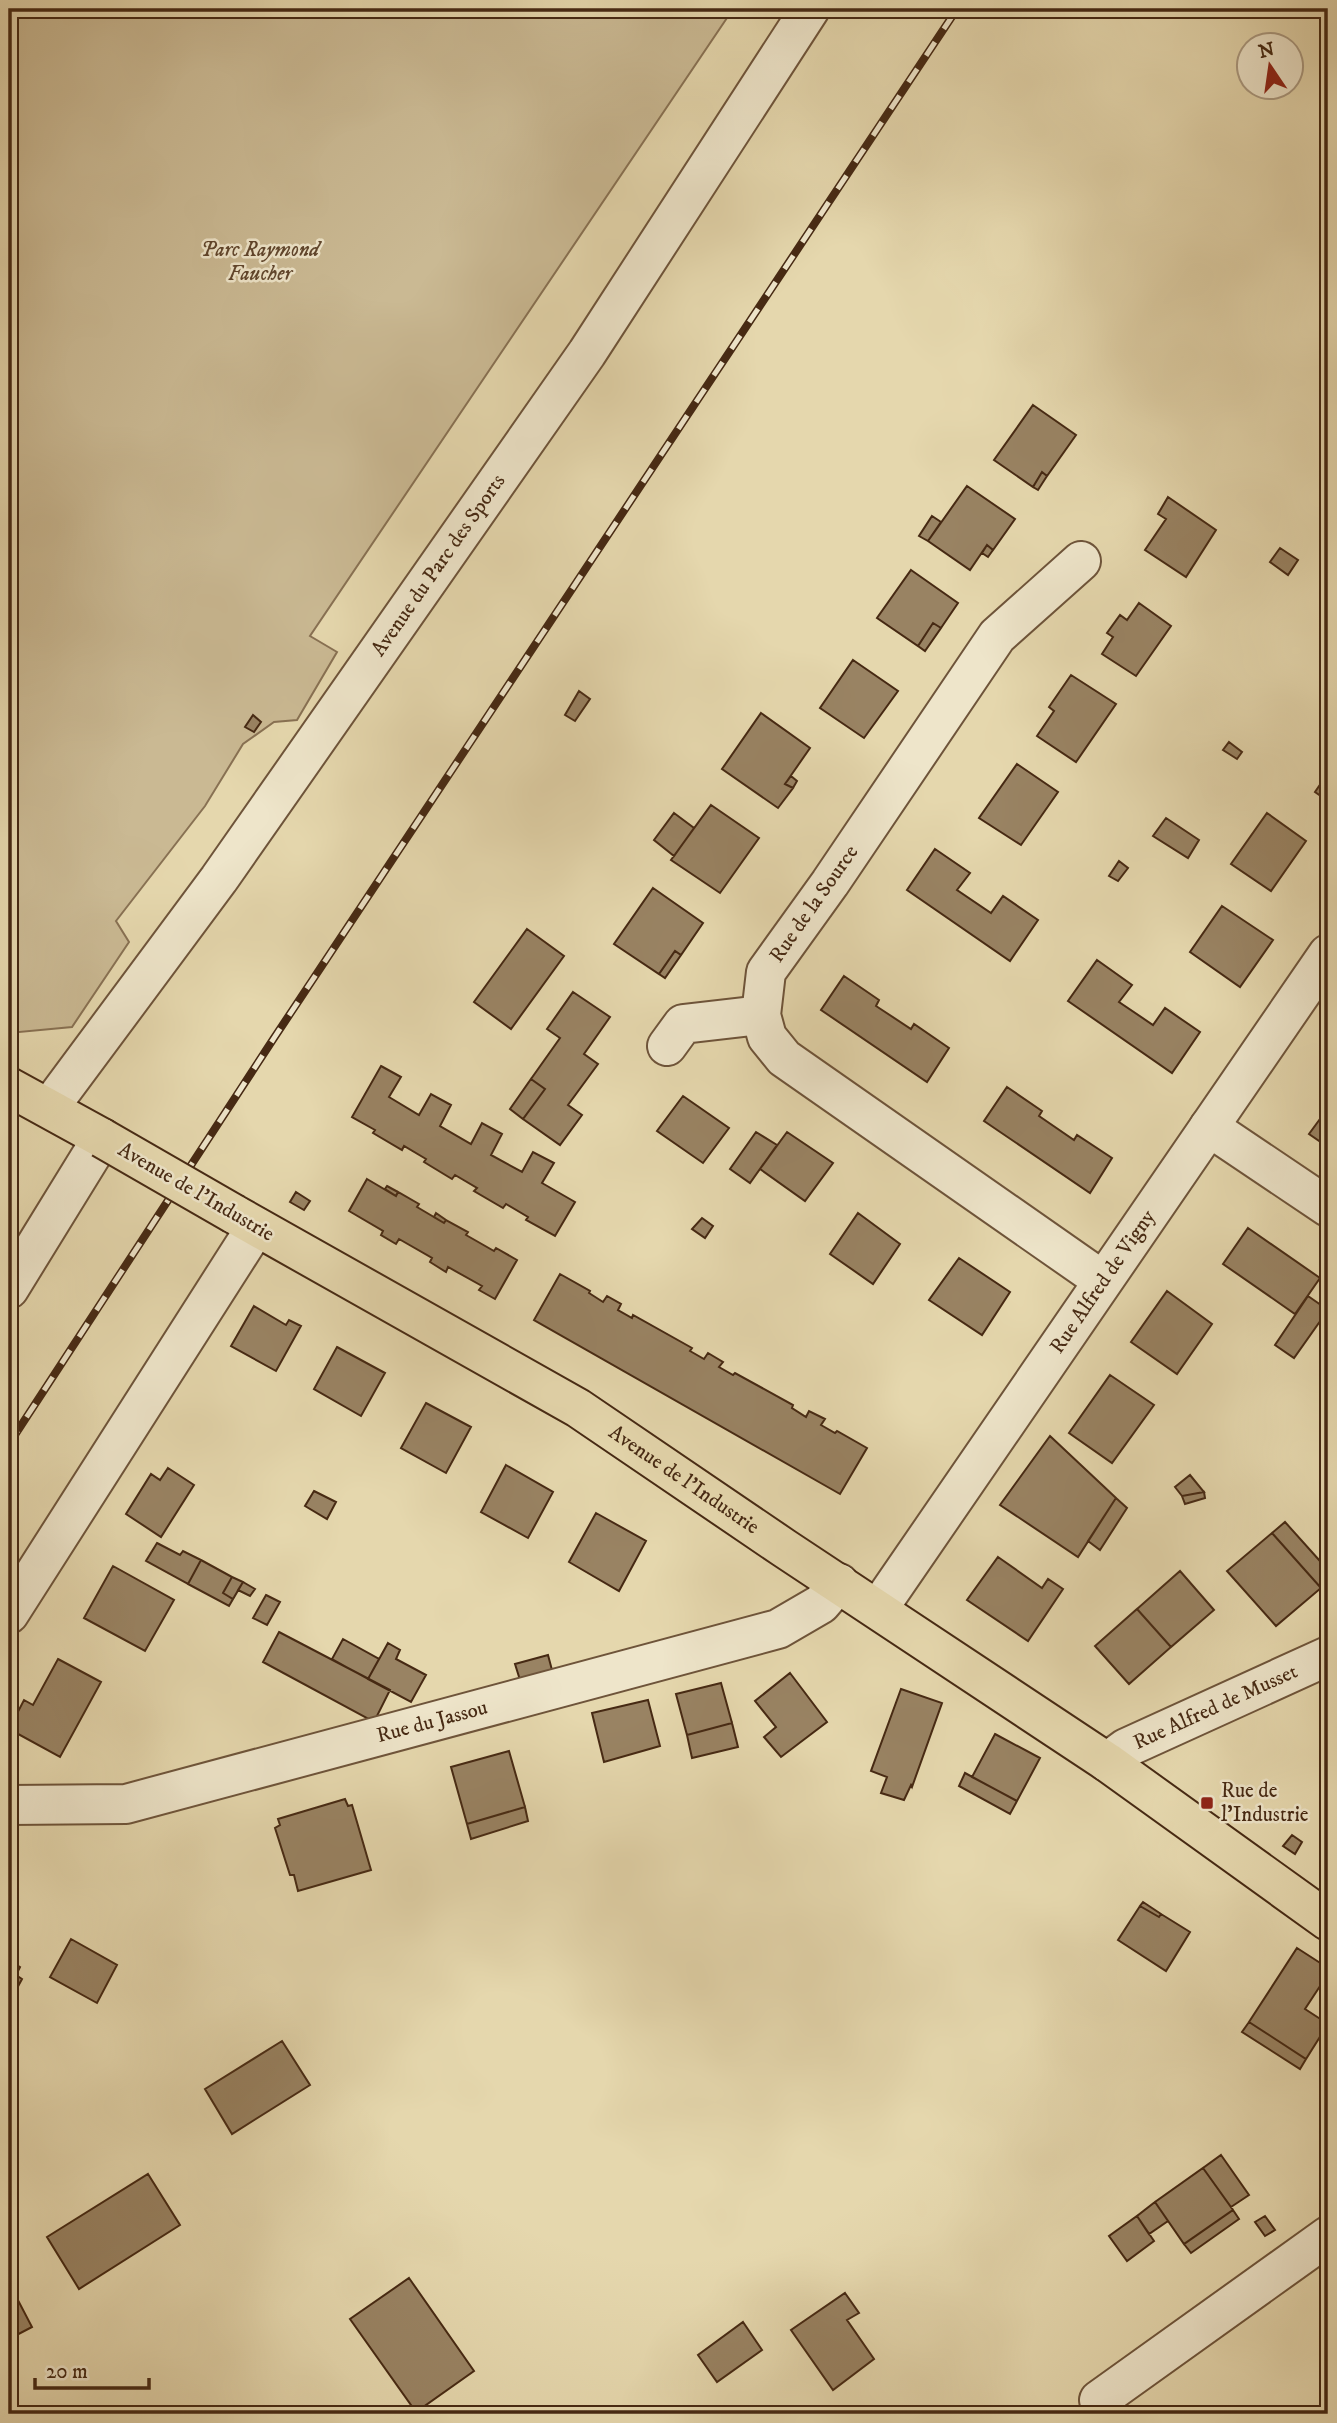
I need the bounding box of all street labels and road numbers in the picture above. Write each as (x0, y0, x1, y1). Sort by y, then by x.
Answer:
street label: Avenue du Parc des Sports (366, 469, 511, 662)
street label: Rue de la Source (764, 840, 864, 968)
street label: Avenue de l'Industrie (113, 1137, 279, 1247)
street label: Rue Alfred de Vigny (1044, 1204, 1162, 1359)
street label: Avenue de l'Industrie (604, 1420, 764, 1540)
street label: Rue Alfred de Musset (1129, 1658, 1302, 1756)
street label: Rue du Jassou (374, 1695, 490, 1749)

